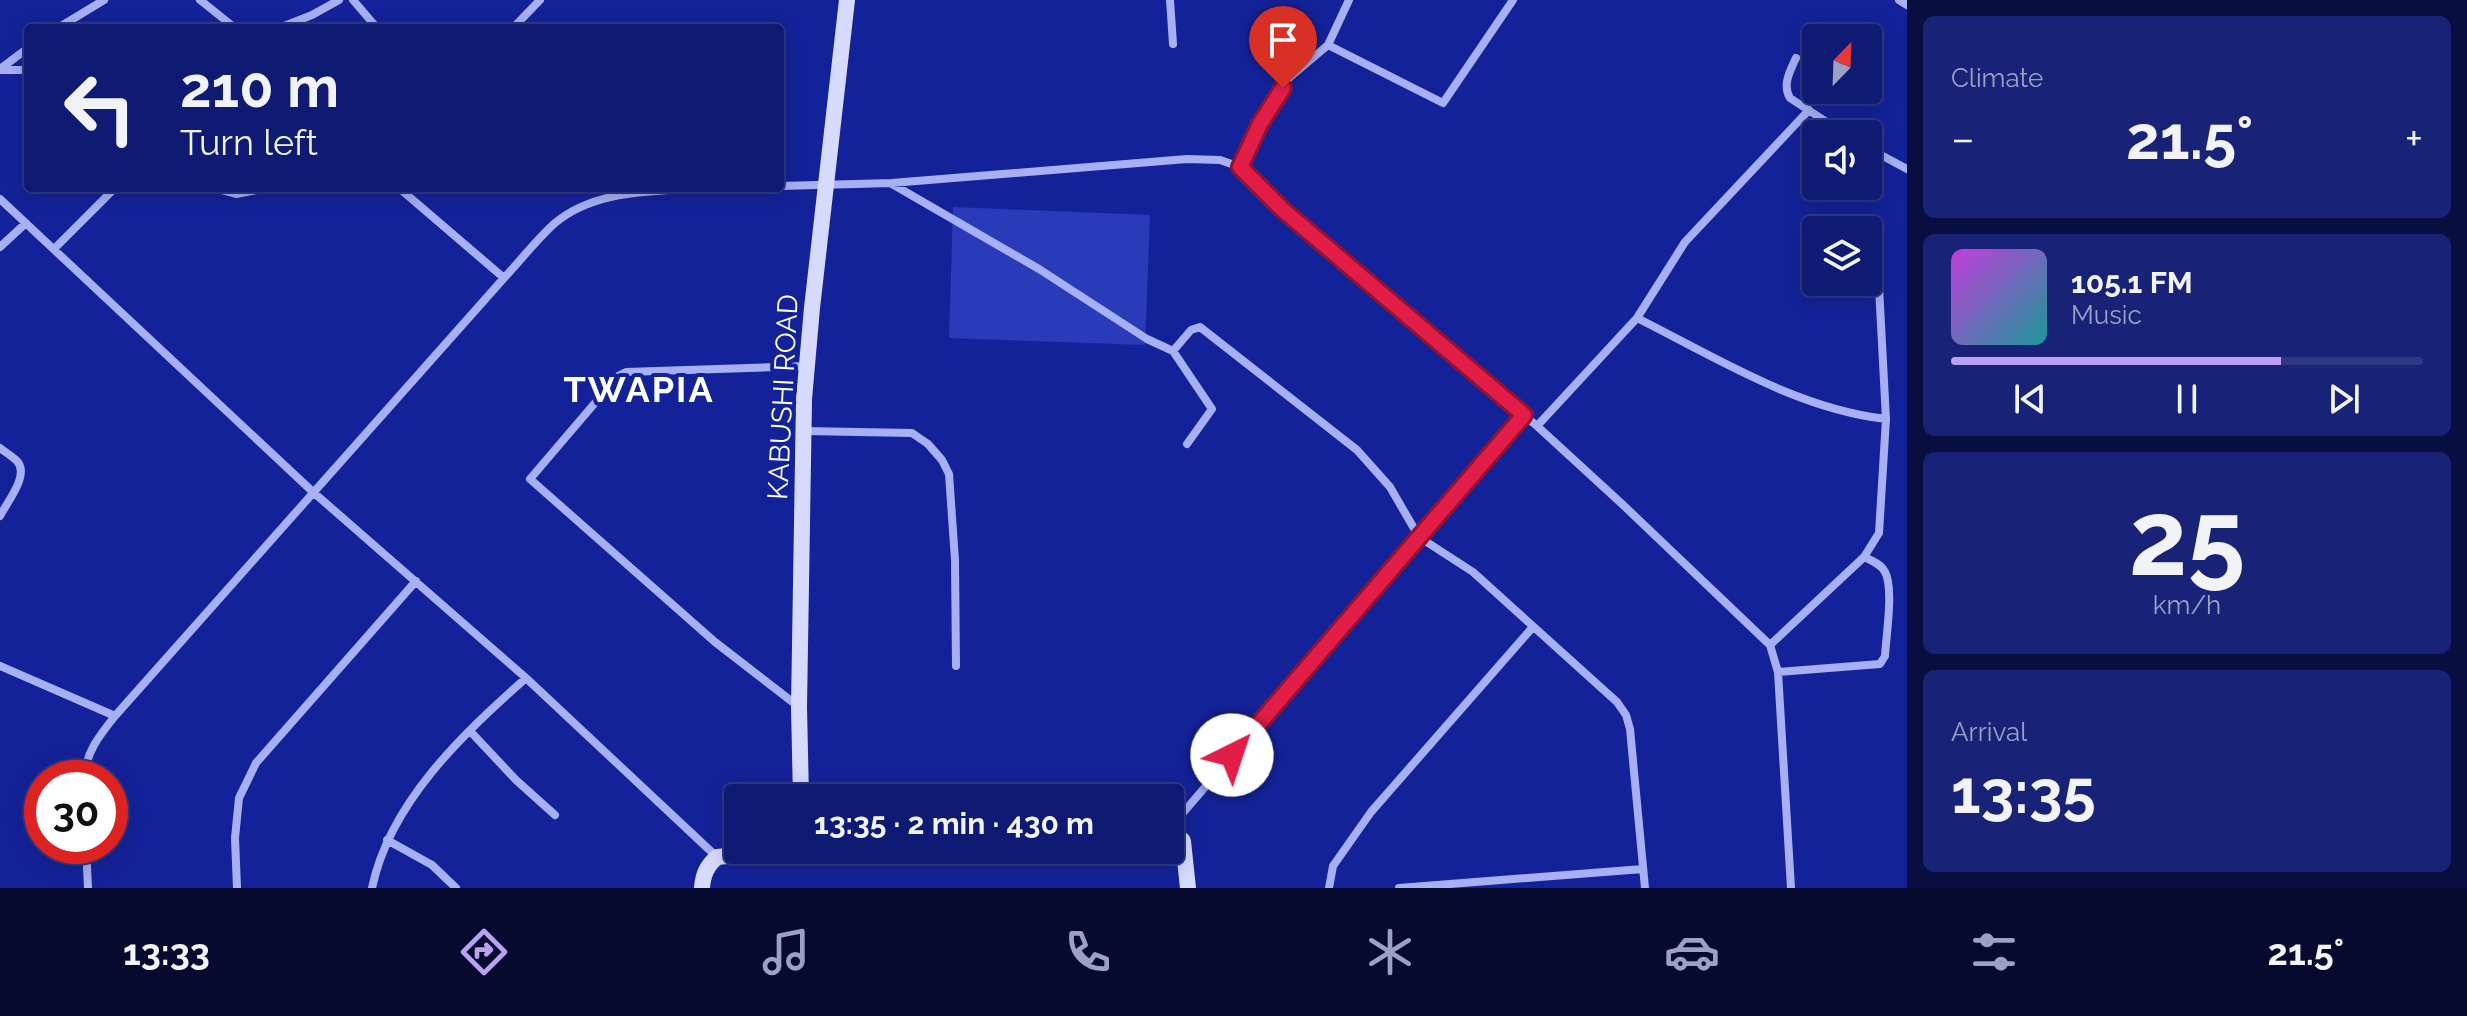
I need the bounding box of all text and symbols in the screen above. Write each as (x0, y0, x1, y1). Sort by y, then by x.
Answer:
pin (1249, 6, 1317, 88)
icon: arrive (1261, 18, 1305, 62)
north arrow (1802, 24, 1882, 104)
map controls (1802, 24, 1882, 296)
text: 210 m (180, 54, 339, 120)
icon: left (48, 56, 152, 160)
text: Climate (1951, 63, 2043, 93)
text: 21.5° (2126, 103, 2253, 173)
text: − (1951, 113, 1975, 164)
text: + (2405, 113, 2423, 164)
button: sound (1802, 120, 1882, 200)
text: Turn left (180, 121, 318, 163)
button: layers (1802, 216, 1882, 296)
text: 105.1 FM (2071, 265, 2193, 300)
street label: KABUSHI ROAD (761, 293, 805, 501)
text: Music (2071, 300, 2142, 330)
district label: TWAPIA (563, 368, 715, 410)
icon: previous (2008, 377, 2052, 421)
icon: pause (2165, 377, 2209, 421)
icon: next (2322, 377, 2366, 421)
text: 25 (2129, 477, 2245, 599)
text: km/h (2153, 590, 2221, 620)
position arrow (1190, 713, 1274, 797)
text: Arrival (1951, 717, 2027, 747)
text: 13:35 (1951, 757, 2096, 827)
speed limit sign: 30 (24, 760, 128, 864)
text: 13:35 · 2 min · 430 m (814, 806, 1094, 841)
icon: directions (456, 924, 512, 980)
icon: music (758, 924, 814, 980)
icon: phone (1060, 924, 1116, 980)
icon: climate (1362, 924, 1418, 980)
icon: car (1664, 924, 1720, 980)
icon: filters (1966, 924, 2022, 980)
text: 13:33 (123, 931, 210, 973)
text: 21.5° (2268, 931, 2344, 973)

